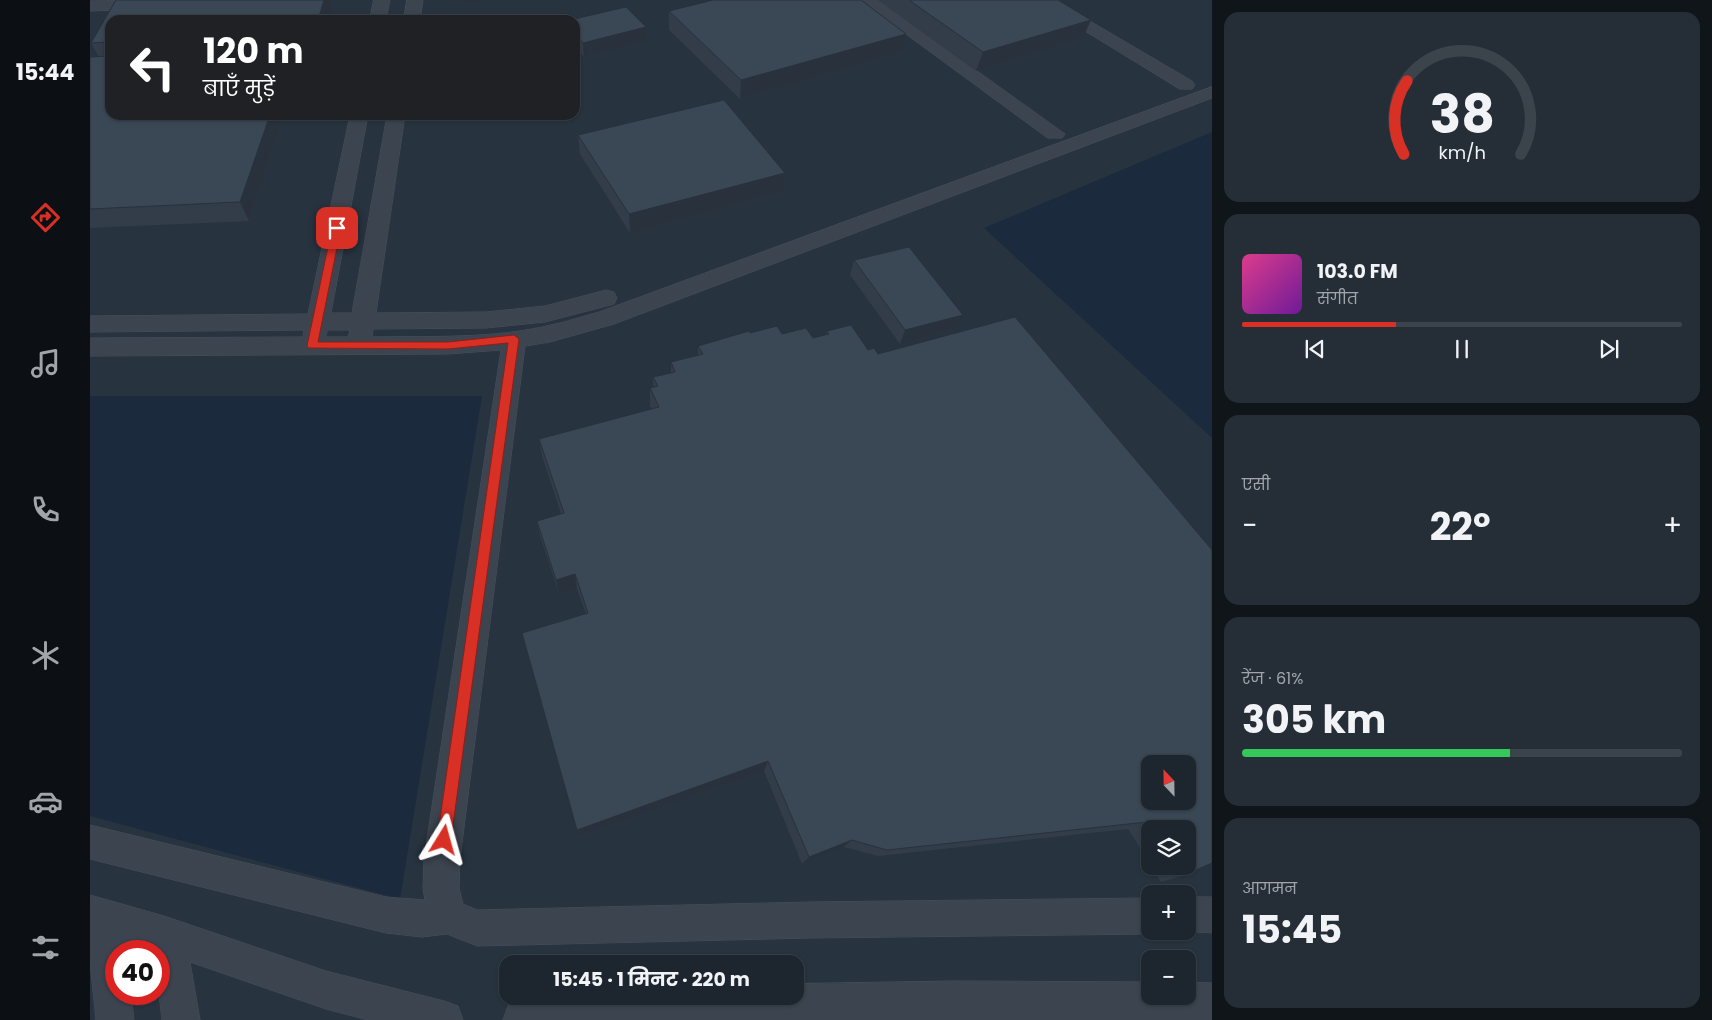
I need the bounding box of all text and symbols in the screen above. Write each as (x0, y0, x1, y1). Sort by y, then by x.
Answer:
text: 120 m (203, 26, 303, 75)
icon: left (120, 35, 185, 100)
text: 15:44 (16, 57, 74, 88)
text: बाएँ मुड़ें (203, 73, 275, 104)
text: 38 (1429, 78, 1495, 151)
text: km/h (1438, 140, 1486, 165)
icon: directions (28, 200, 63, 235)
pin (316, 207, 358, 249)
icon: arrive (323, 214, 351, 242)
text: 103.0 FM (1317, 258, 1398, 285)
text: संगीत (1317, 287, 1358, 310)
icon: previous (1301, 335, 1329, 363)
icon: pause (1448, 335, 1476, 363)
icon: next (1595, 335, 1623, 363)
icon: music (28, 346, 63, 381)
text: एसी (1242, 473, 1270, 496)
icon: phone (28, 492, 63, 527)
text: 22° (1430, 500, 1491, 553)
text: − (1242, 506, 1257, 545)
text: + (1663, 506, 1682, 545)
icon: climate (28, 638, 63, 673)
text: रेंज · 61% (1242, 667, 1303, 690)
text: 305 km (1242, 693, 1386, 746)
north arrow (1141, 755, 1196, 810)
map controls (1141, 755, 1196, 1005)
icon: car (28, 784, 63, 819)
position arrow (417, 813, 469, 865)
button: layers (1141, 820, 1196, 875)
text: आगमन (1242, 877, 1297, 900)
button: + (1141, 885, 1196, 940)
text: 15:45 (1242, 903, 1342, 956)
icon: filters (28, 930, 63, 965)
speed limit sign: 40 (105, 940, 170, 1005)
button: − (1141, 950, 1196, 1005)
text: 15:45 · 1 मिनट · 220 m (553, 966, 750, 993)

